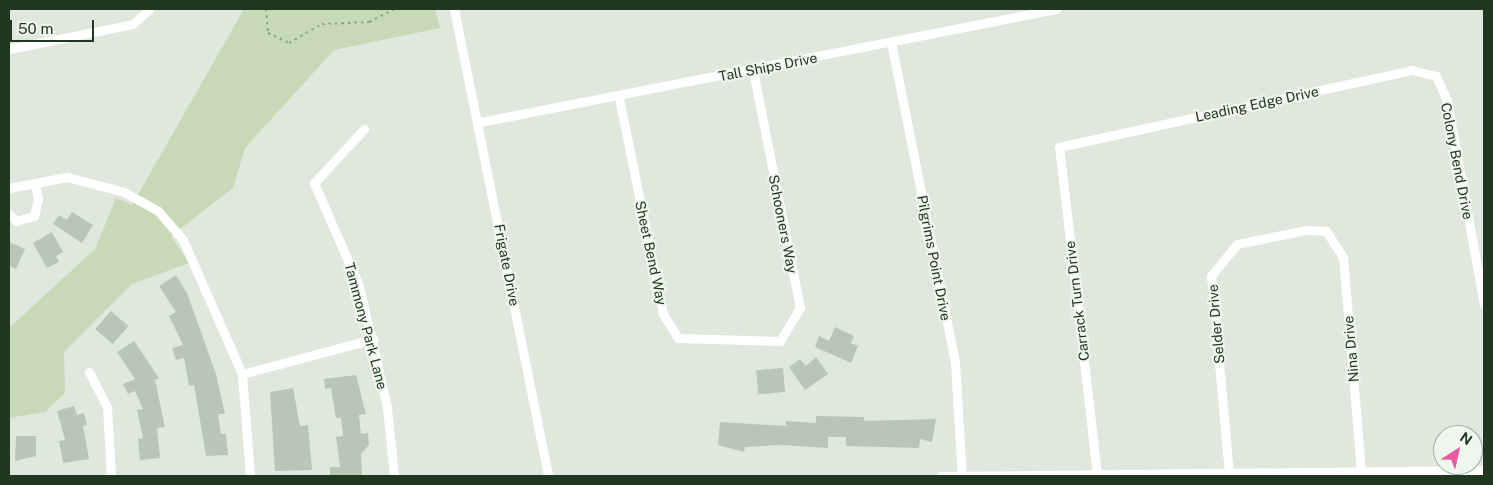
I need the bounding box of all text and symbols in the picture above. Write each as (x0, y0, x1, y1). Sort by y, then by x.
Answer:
scale bar (12, 10, 96, 42)
text: 50 m (18, 20, 53, 37)
street label: Tall Ships Drive (717, 49, 819, 85)
street label: Leading Edge Drive (1194, 83, 1320, 125)
street label: Colony Bend Drive (1437, 101, 1477, 221)
street label: Schooners Way (765, 173, 801, 275)
street label: Pilgrims Point Drive (914, 194, 954, 322)
street label: Sheet Bend Way (632, 199, 670, 307)
street label: Frigate Drive (491, 223, 523, 307)
street label: Carrack Turn Drive (1061, 240, 1093, 362)
street label: Tammony Park Lane (341, 261, 391, 391)
street label: Selder Drive (1204, 283, 1228, 365)
street label: Nina Drive (1340, 315, 1362, 383)
north arrow (1433, 425, 1483, 475)
text: N (1457, 429, 1475, 448)

